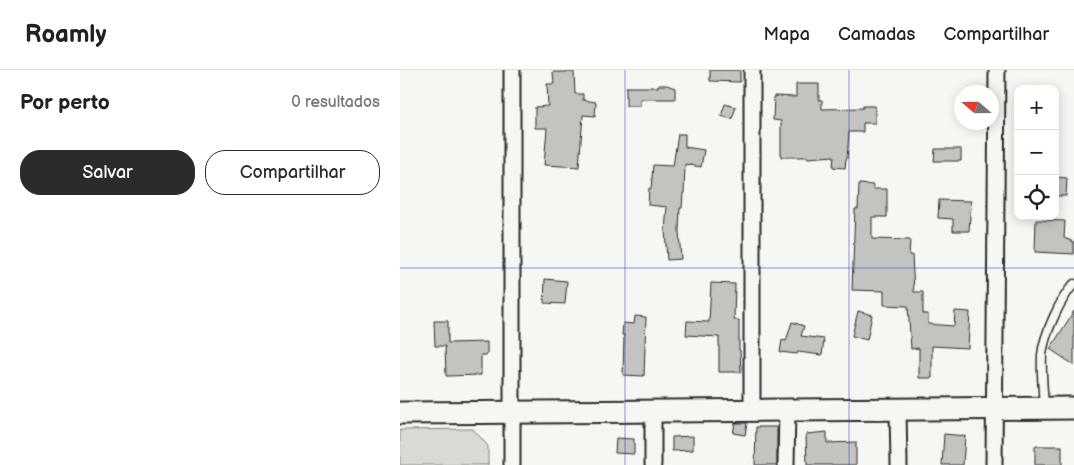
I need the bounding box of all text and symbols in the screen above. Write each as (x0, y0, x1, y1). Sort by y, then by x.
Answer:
text: Roamly (25, 20, 106, 49)
text: Mapa (764, 24, 810, 45)
text: Camadas (838, 24, 915, 45)
text: Compartilhar (943, 24, 1049, 45)
north arrow (954, 85, 999, 130)
map controls (1014, 85, 1059, 220)
button: + (1014, 85, 1059, 130)
text: Por perto (20, 90, 110, 115)
text: 0 resultados (291, 93, 380, 112)
button: − (1014, 130, 1059, 175)
button: Salvar (20, 150, 195, 195)
button: Compartilhar (205, 150, 380, 195)
button: locate (1014, 175, 1059, 220)

